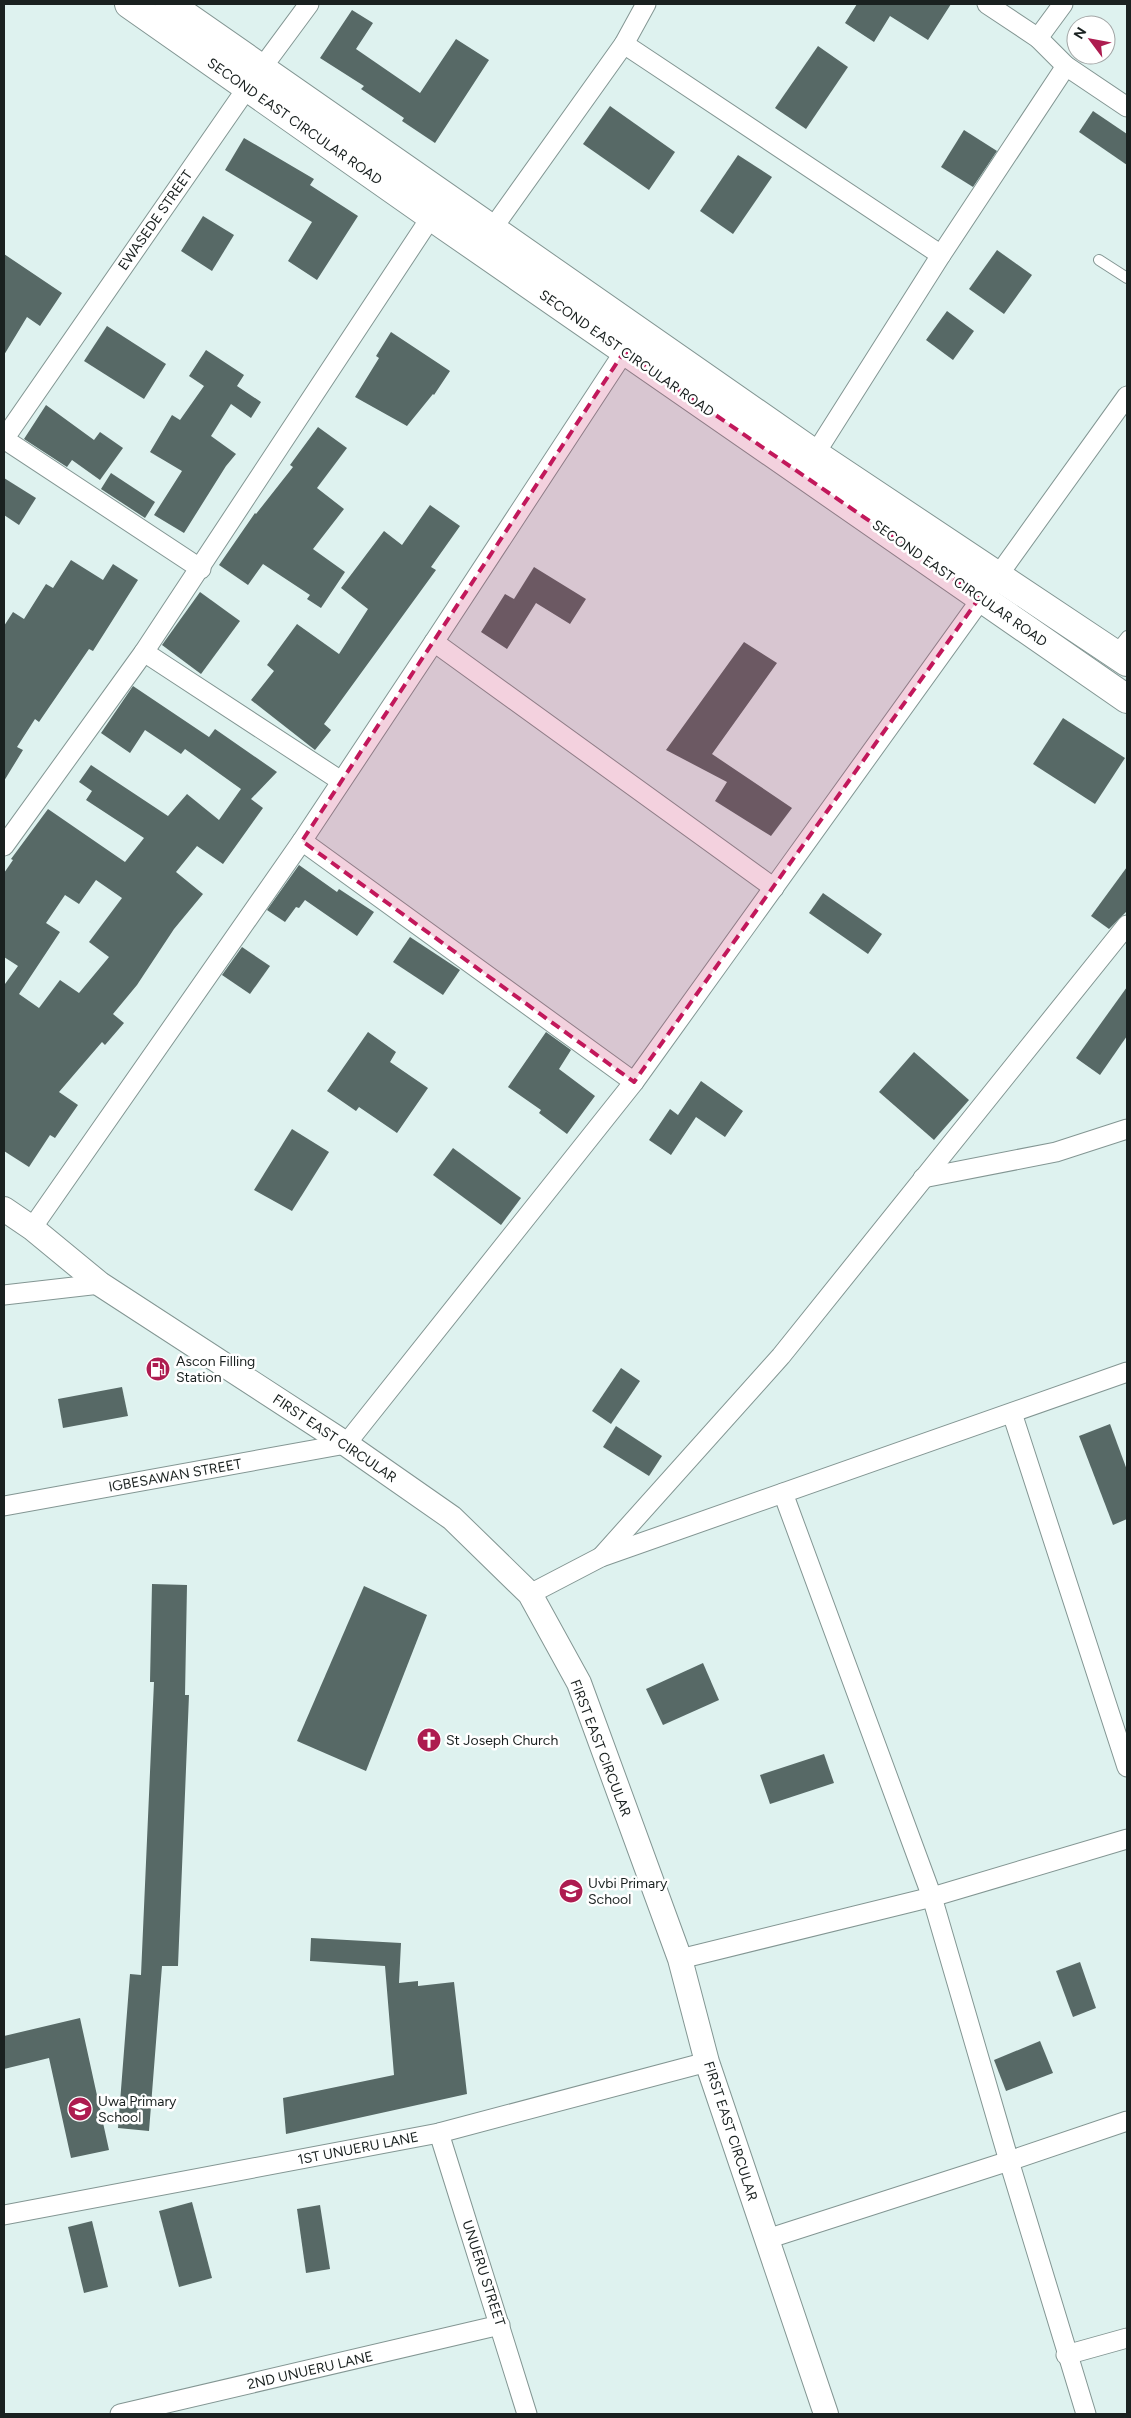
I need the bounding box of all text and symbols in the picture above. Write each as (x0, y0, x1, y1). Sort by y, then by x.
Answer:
north arrow (1066, 15, 1116, 65)
text: N (1070, 24, 1090, 42)
street label: SECOND EAST CIRCULAR ROAD (204, 54, 385, 189)
street label: EWASEDE STREET (114, 167, 196, 274)
street label: SECOND EAST CIRCULAR ROAD (536, 286, 717, 421)
street label: SECOND EAST CIRCULAR ROAD (869, 516, 1050, 651)
place label: Ascon Filling Station (176, 1353, 255, 1386)
fuel station icon: Ascon Filling Station (145, 1356, 171, 1382)
street label: FIRST EAST CIRCULAR (270, 1391, 400, 1486)
street label: IGBESAWAN STREET (107, 1455, 243, 1496)
street label: FIRST EAST CIRCULAR (566, 1677, 635, 1819)
church icon: St Joseph Church (416, 1727, 442, 1753)
place label: St Joseph Church (446, 1732, 558, 1749)
place label: Uvbi Primary School (588, 1875, 668, 1908)
school or university icon: Uvbi Primary School (558, 1878, 584, 1904)
street label: FIRST EAST CIRCULAR (700, 2059, 761, 2203)
place label: Uwa Primary School (98, 2093, 177, 2126)
school or university icon: Uwa Primary School (67, 2096, 93, 2122)
street label: 1ST UNUERU LANE (296, 2128, 420, 2169)
street label: UNUERU STREET (458, 2218, 509, 2329)
street label: 2ND UNUERU LANE (246, 2348, 375, 2393)

